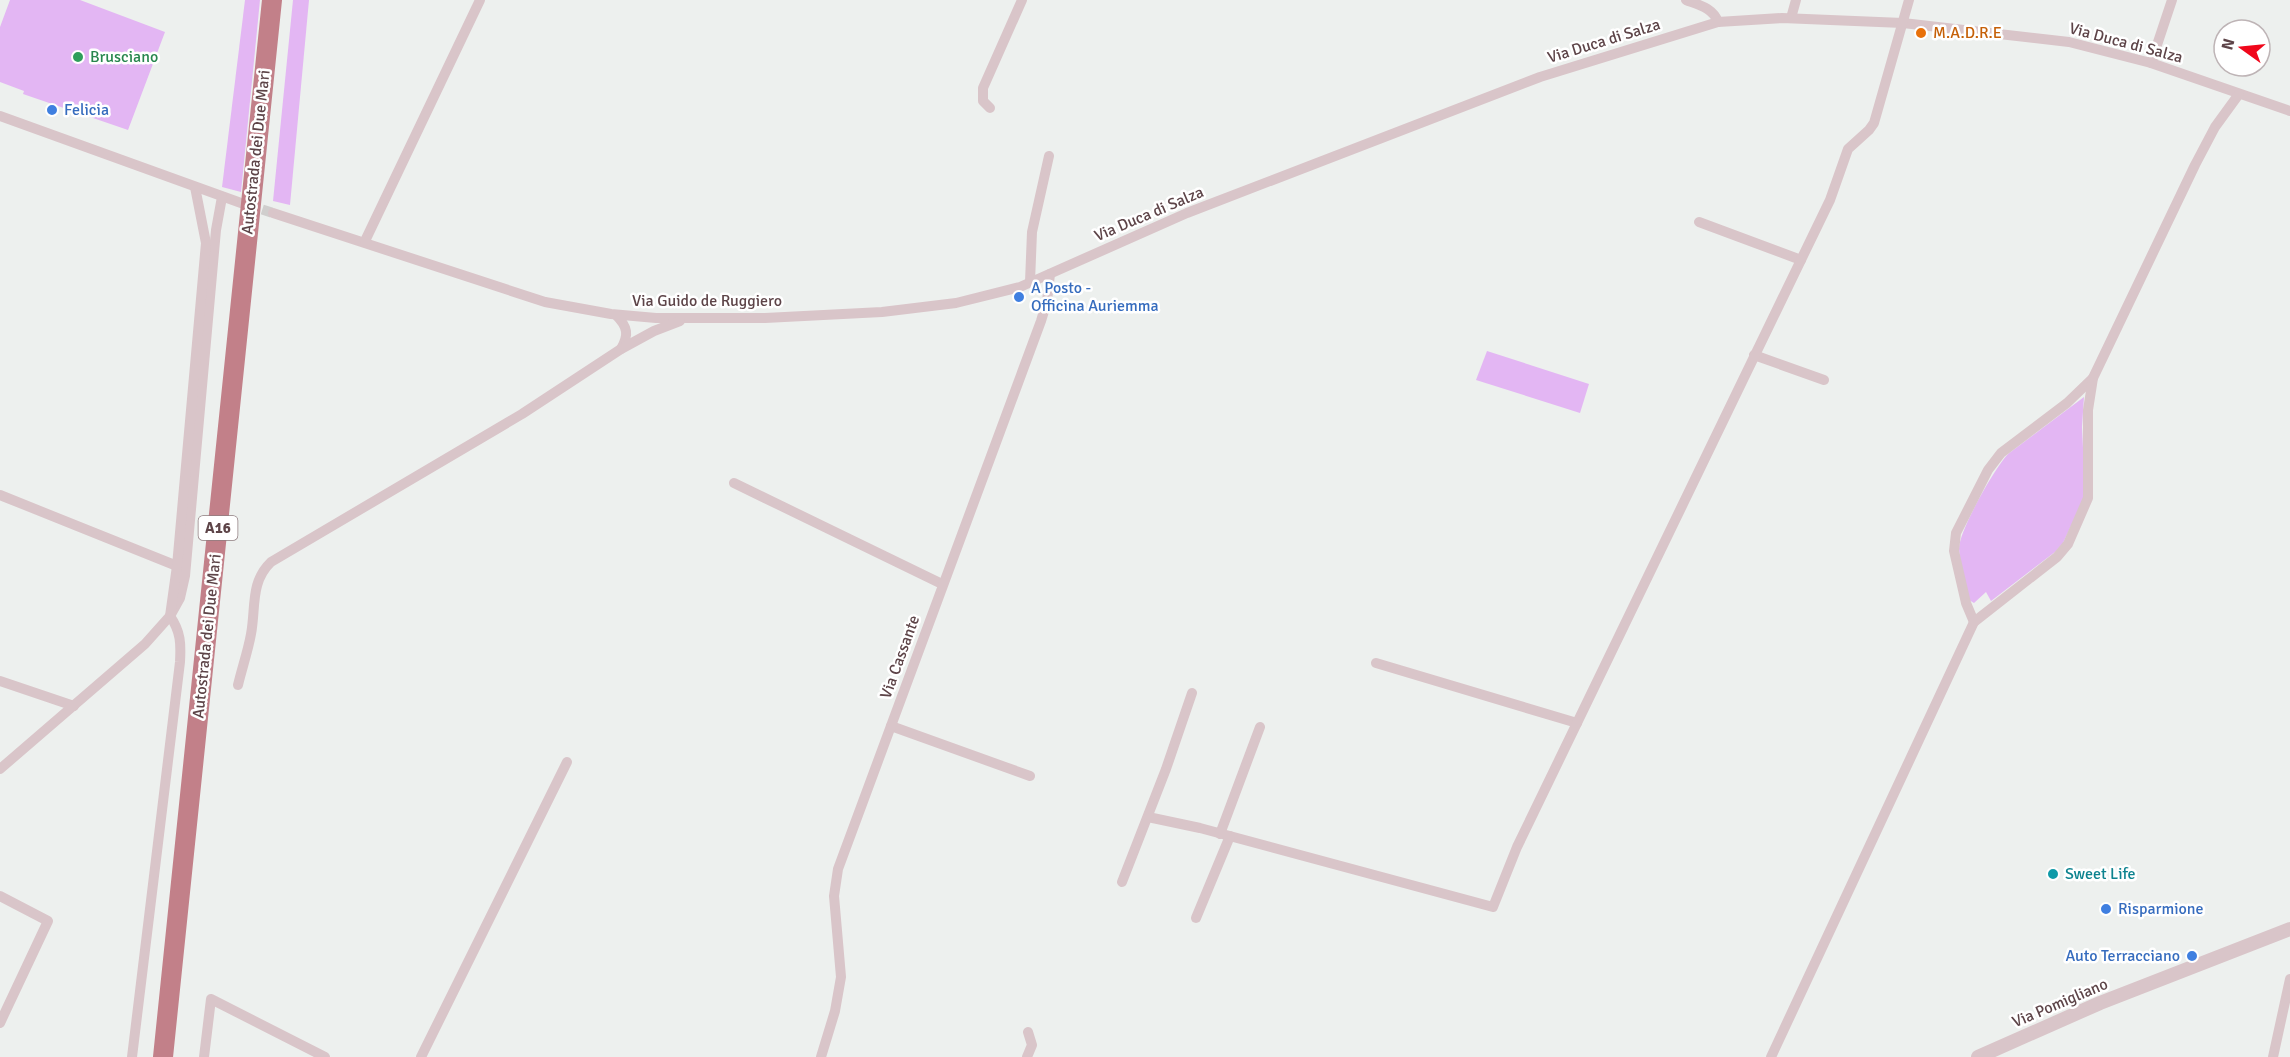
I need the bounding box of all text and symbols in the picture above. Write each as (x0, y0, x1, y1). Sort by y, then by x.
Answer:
street label: Via Duca di Salza (1545, 14, 1663, 68)
street label: Via Duca di Salza (2067, 18, 2185, 68)
north arrow (2212, 18, 2272, 78)
place label: M.A.D.R.E (1933, 23, 2002, 43)
marker: M.A.D.R.E (1914, 26, 1928, 40)
text: N (2217, 36, 2240, 52)
place label: Brusciano (90, 47, 158, 67)
marker: Brusciano (71, 50, 85, 64)
street label: Autostrada dei Due Mari (237, 69, 275, 235)
place label: Felicia (64, 100, 109, 120)
marker: Felicia (45, 103, 59, 117)
street label: Via Duca di Salza (1091, 182, 1207, 246)
place label: A Posto - Officina Auriemma (1031, 278, 1159, 316)
marker: A Posto - Officina Auriemma (1012, 290, 1026, 304)
street label: Via Guido de Ruggiero (632, 291, 782, 311)
road number: A16 (198, 516, 238, 540)
street label: Autostrada dei Due Mari (188, 553, 226, 719)
street label: Via Cassante (876, 613, 924, 701)
place label: Sweet Life (2065, 864, 2136, 884)
marker: Sweet Life (2046, 867, 2060, 881)
place label: Risparmione (2118, 899, 2204, 919)
marker: Risparmione (2099, 902, 2113, 916)
place label: Auto Terracciano (2065, 946, 2180, 966)
marker: Auto Terracciano (2185, 949, 2199, 963)
street label: Via Pomigliano (2009, 974, 2111, 1032)

